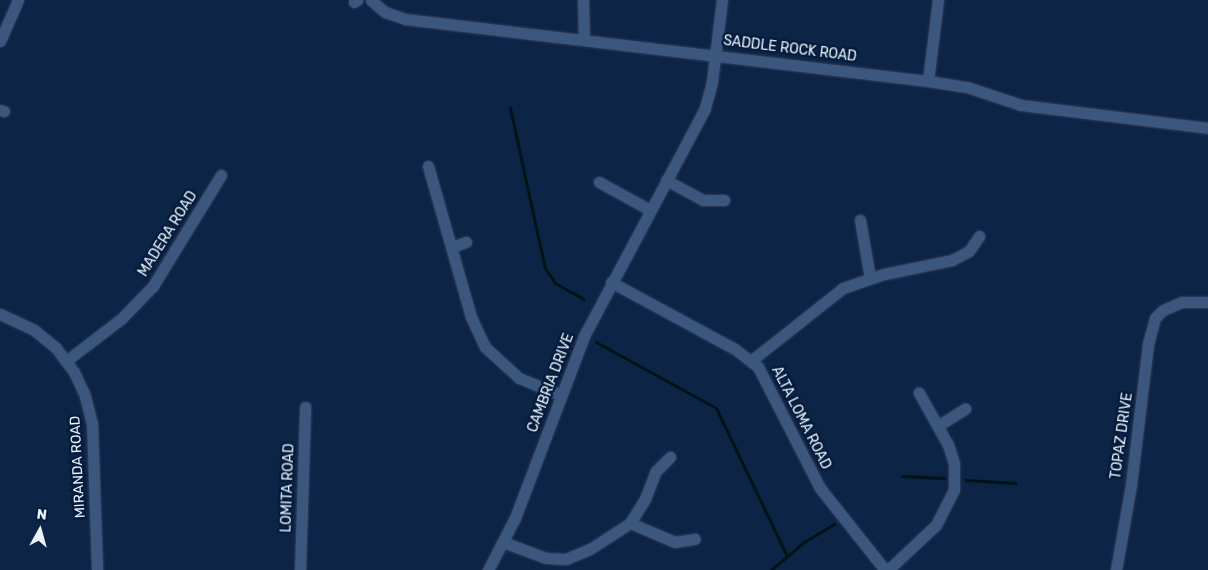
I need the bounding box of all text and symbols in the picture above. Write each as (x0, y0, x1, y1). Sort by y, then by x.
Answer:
street label: SADDLE ROCK ROAD (722, 32, 858, 66)
street label: MADERA ROAD (135, 188, 201, 280)
street label: CAMBRIA DRIVE (524, 331, 578, 435)
street label: ALTA LOMA ROAD (768, 363, 834, 473)
street label: TOPAZ DRIVE (1108, 392, 1136, 480)
street label: MIRANDA ROAD (67, 415, 89, 519)
street label: LOMITA ROAD (278, 443, 298, 533)
north arrow (15, 505, 65, 555)
text: N (36, 506, 48, 524)

